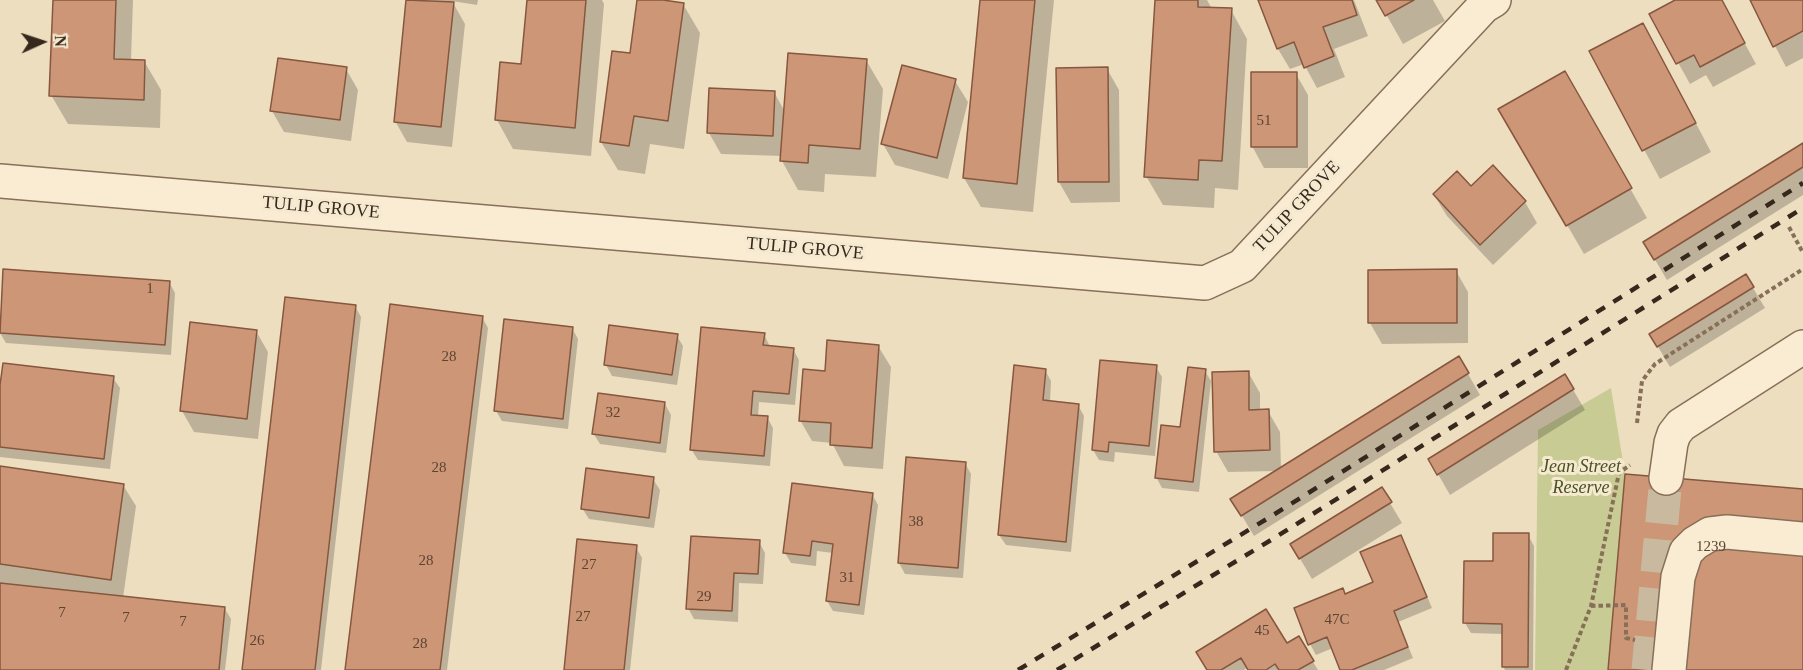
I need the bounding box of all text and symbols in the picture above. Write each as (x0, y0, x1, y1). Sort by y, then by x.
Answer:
north arrow (12, 12, 72, 72)
text: N (52, 35, 69, 47)
house number: 51 (1256, 112, 1272, 130)
street label: TULIP GROVE (1249, 157, 1345, 257)
street label: TULIP GROVE (262, 192, 380, 224)
street label: TULIP GROVE (746, 233, 864, 265)
house number: 1 (146, 280, 154, 298)
house number: 28 (442, 348, 456, 366)
house number: 32 (606, 404, 620, 422)
park label: Jean Street Reserve (1541, 456, 1621, 498)
house number: 28 (432, 459, 446, 477)
house number: 38 (908, 513, 924, 531)
house number: 1239 (1696, 538, 1726, 556)
house number: 28 (418, 552, 434, 570)
house number: 27 (582, 556, 596, 574)
house number: 31 (840, 569, 854, 587)
house number: 29 (696, 588, 712, 606)
house number: 7 (58, 604, 66, 622)
house number: 27 (576, 608, 590, 626)
house number: 7 (122, 609, 130, 627)
house number: 47C (1324, 611, 1350, 629)
house number: 7 (179, 613, 187, 631)
house number: 45 (1254, 622, 1270, 640)
house number: 26 (250, 632, 264, 650)
house number: 28 (412, 635, 428, 653)

